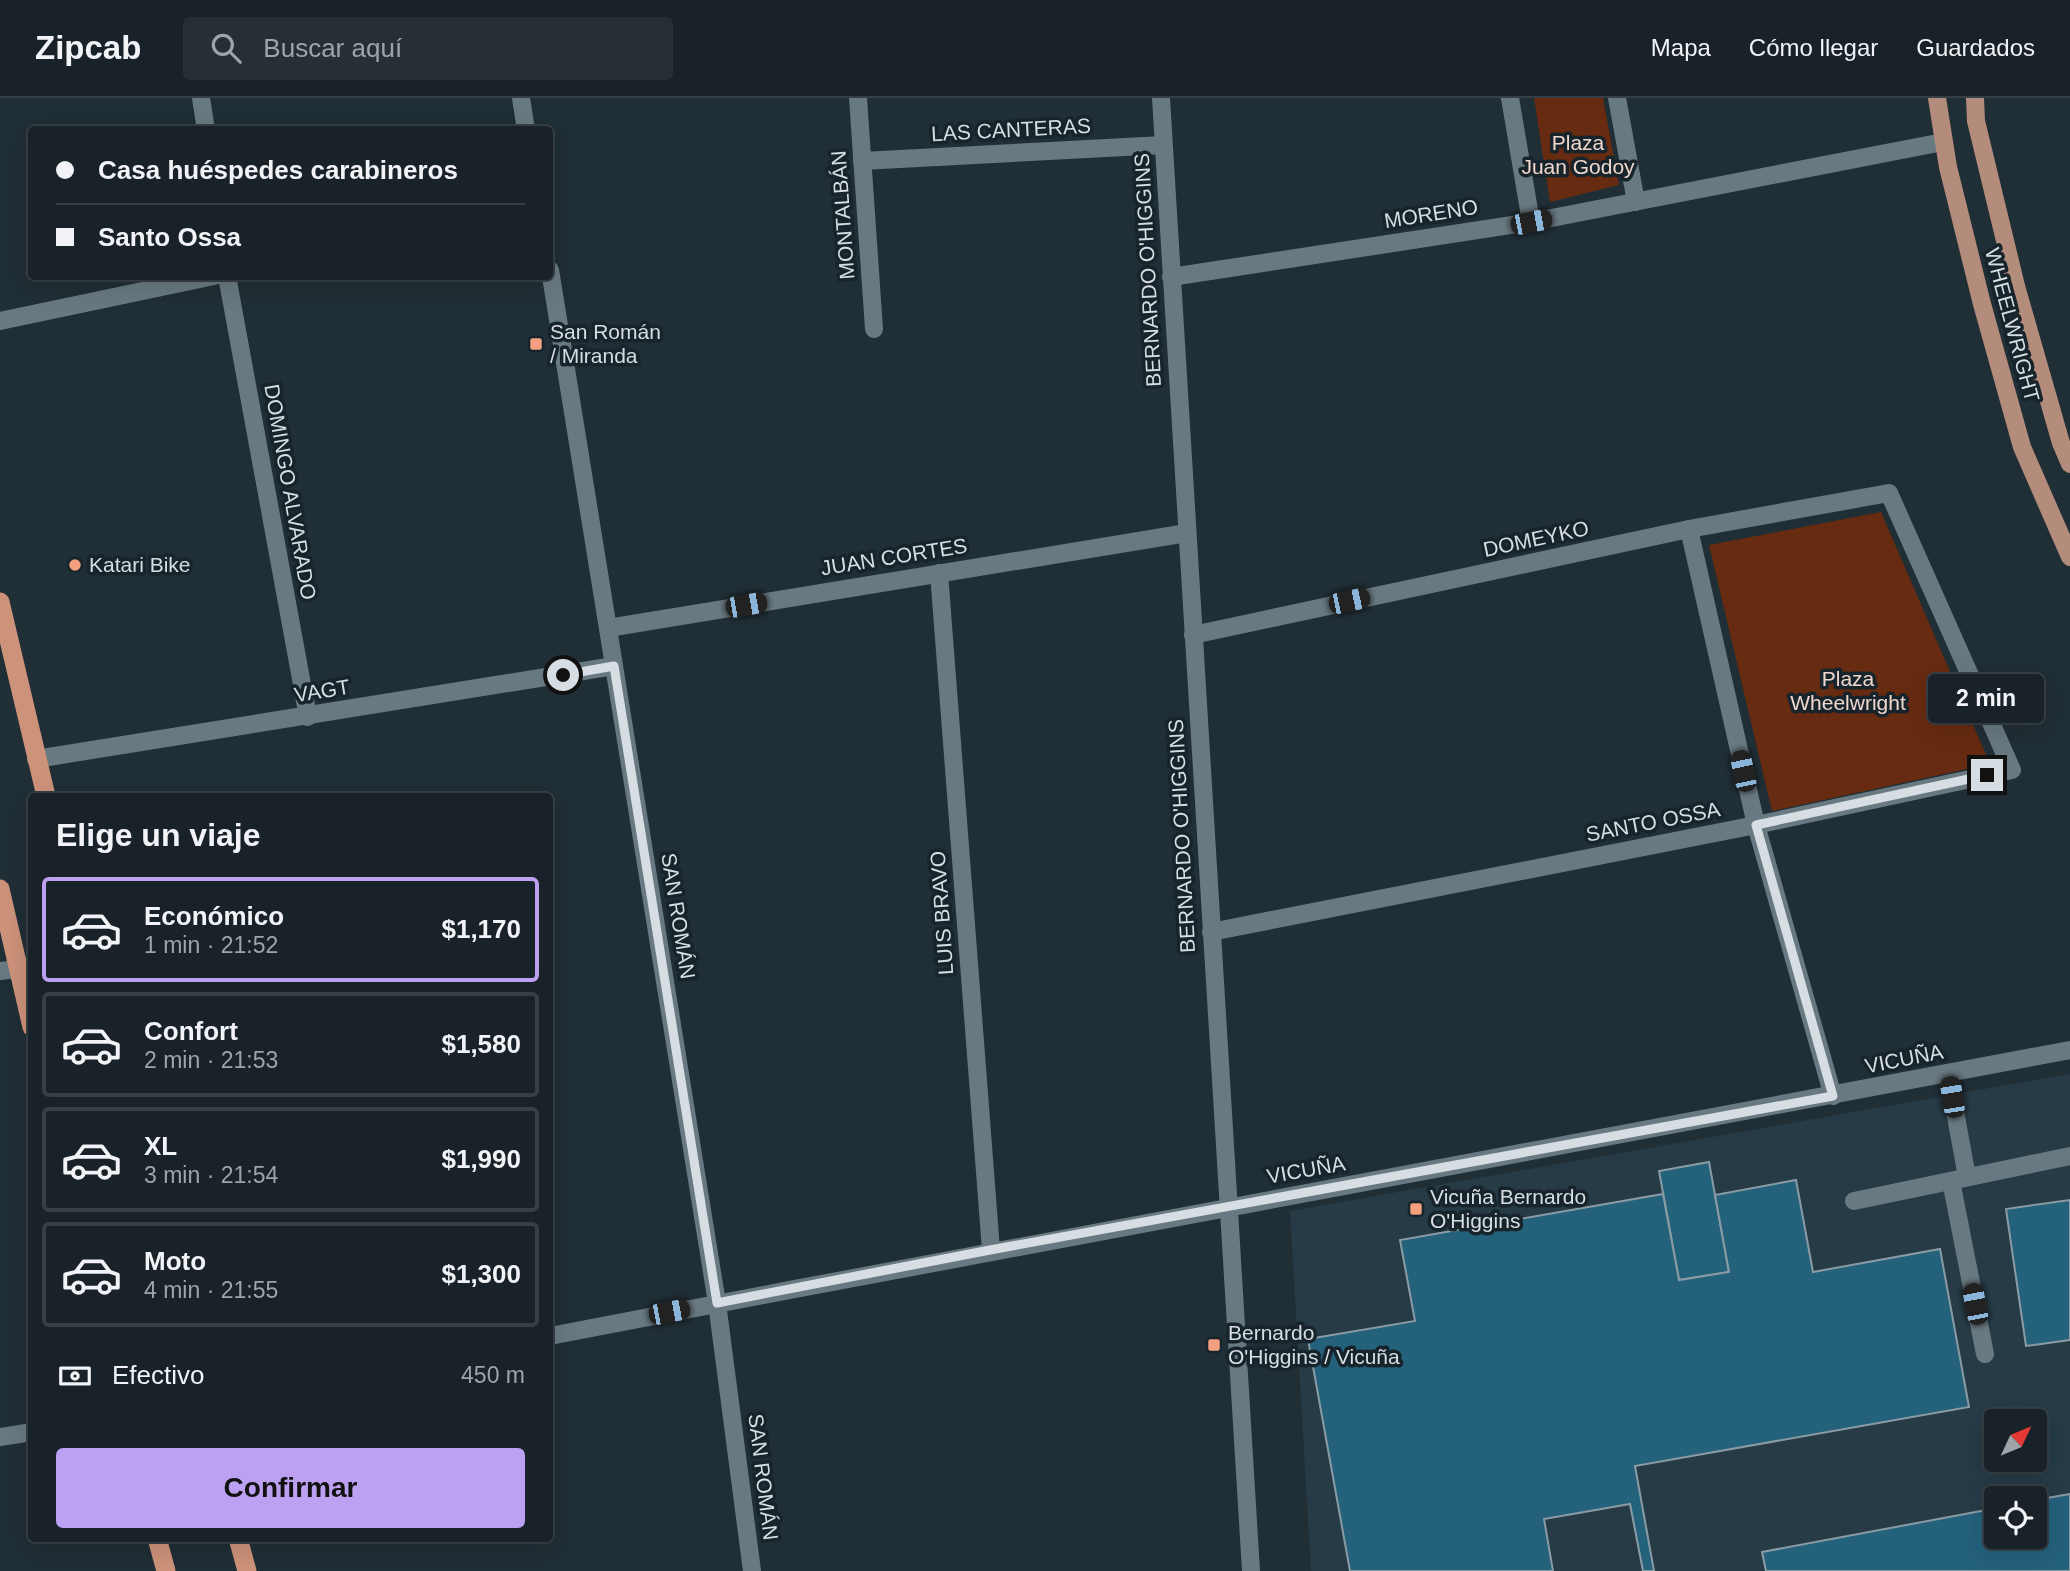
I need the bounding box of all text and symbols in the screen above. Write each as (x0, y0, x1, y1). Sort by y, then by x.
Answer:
search box (183, 17, 673, 80)
text: Zipcab (35, 29, 141, 66)
icon: search (207, 29, 245, 67)
text: Buscar aquí (263, 33, 402, 63)
text: Mapa (1651, 34, 1711, 61)
text: Cómo llegar (1749, 34, 1878, 61)
text: Guardados (1916, 34, 2035, 61)
street label: LAS CANTERAS (931, 114, 1091, 145)
park label: Plaza Juan Godoy (1521, 131, 1635, 178)
street label: MONTALBÁN (827, 150, 858, 280)
street label: BERNARDO O'HIGGINS (1130, 153, 1165, 387)
text: Casa huéspedes carabineros (98, 155, 458, 185)
street label: MORENO (1382, 195, 1479, 232)
car (1509, 208, 1554, 236)
text: Santo Ossa (98, 222, 241, 252)
street label: WHEELWRIGHT (1981, 245, 2044, 404)
place label: San Román / Miranda (550, 320, 661, 367)
marker: San Román / Miranda (528, 336, 544, 352)
street label: DOMINGO ALVARADO (260, 382, 321, 602)
street label: DOMEYKO (1481, 516, 1591, 561)
street label: JUAN CORTES (819, 534, 969, 579)
place label: Katari Bike (89, 553, 191, 576)
marker: Katari Bike (67, 557, 83, 573)
car (1327, 586, 1372, 616)
car (724, 591, 769, 619)
route start (547, 659, 579, 691)
park label: Plaza Wheelwright (1790, 667, 1906, 714)
callout: 2 min (1929, 674, 2045, 722)
street label: VAGT (293, 675, 351, 706)
text: 2 min (1956, 685, 2016, 711)
street label: BERNARDO O'HIGGINS (1164, 719, 1199, 953)
car (1729, 748, 1758, 794)
route end (1971, 759, 2003, 791)
street label: SANTO OSSA (1584, 797, 1722, 846)
text: Elige un viaje (56, 817, 261, 853)
street label: LUIS BRAVO (926, 850, 957, 976)
street label: SAN ROMÁN (657, 851, 700, 981)
icon: car (60, 898, 123, 961)
text: Económico (144, 901, 284, 931)
text: $1,170 (441, 914, 521, 944)
text: 1 min · 21:52 (144, 932, 278, 958)
icon: car (60, 1013, 123, 1076)
text: Confort (144, 1016, 238, 1046)
text: $1,580 (441, 1029, 521, 1059)
street label: VICUÑA (1863, 1040, 1945, 1077)
text: 2 min · 21:53 (144, 1047, 278, 1073)
car (1939, 1075, 1966, 1119)
icon: car (60, 1128, 123, 1191)
text: XL (144, 1131, 177, 1161)
text: $1,990 (441, 1144, 521, 1174)
street label: VICUÑA (1265, 1151, 1347, 1188)
text: 3 min · 21:54 (144, 1162, 278, 1188)
place label: Vicuña Bernardo O'Higgins (1430, 1185, 1586, 1232)
marker: Vicuña Bernardo O'Higgins (1408, 1201, 1424, 1217)
icon: car (60, 1243, 123, 1306)
text: Moto (144, 1246, 206, 1276)
text: $1,300 (441, 1259, 521, 1289)
text: 4 min · 21:55 (144, 1277, 278, 1303)
car (1961, 1281, 1990, 1327)
car (647, 1298, 692, 1326)
place label: Bernardo O'Higgins / Vicuña (1228, 1321, 1400, 1368)
marker: Bernardo O'Higgins / Vicuña (1206, 1337, 1222, 1353)
icon: cash (56, 1357, 94, 1395)
text: Efectivo (112, 1360, 205, 1390)
text: 450 m (461, 1362, 525, 1388)
north arrow (1984, 1409, 2048, 1472)
map controls (1984, 1409, 2047, 1549)
street label: SAN ROMÁN (744, 1412, 783, 1541)
button: Confirmar (56, 1448, 525, 1528)
button: locate (1984, 1486, 2047, 1549)

